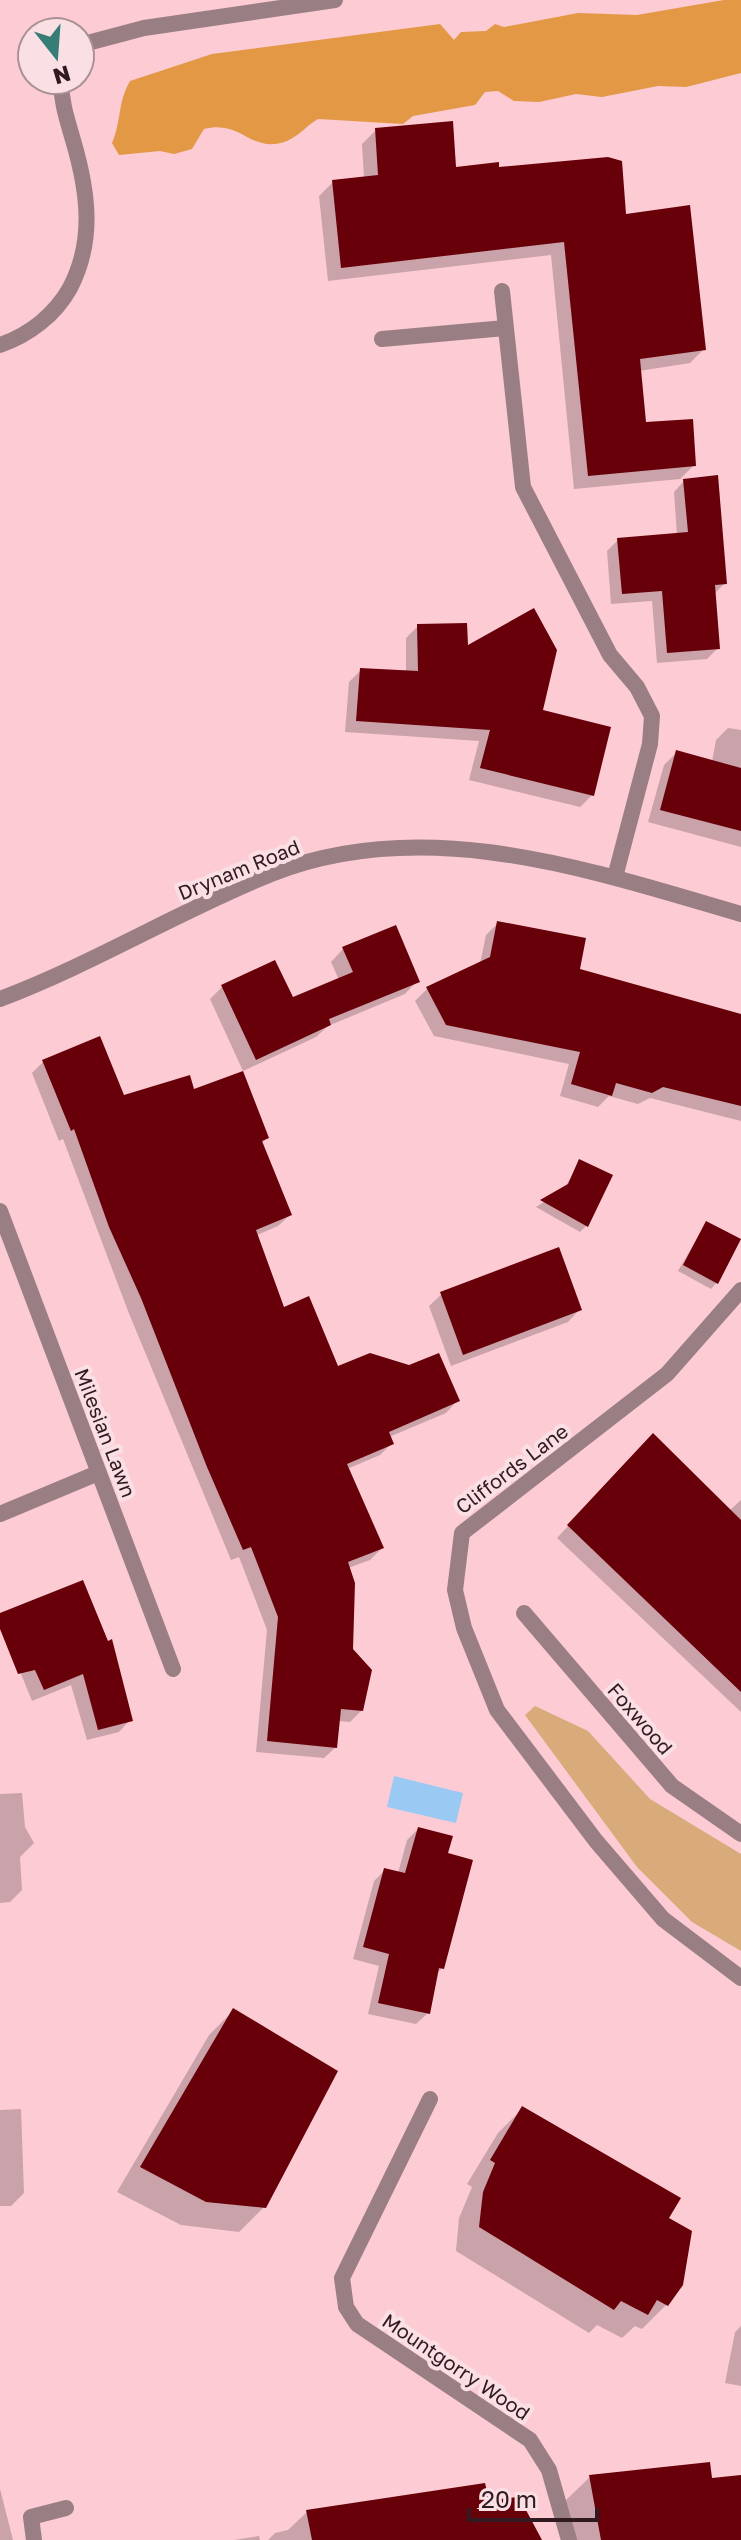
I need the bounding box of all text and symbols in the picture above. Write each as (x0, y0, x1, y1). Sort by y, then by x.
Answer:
north arrow (16, 16, 96, 96)
text: N (50, 60, 74, 91)
street label: Drynam Road (174, 834, 303, 904)
street label: Milesian Lawn (70, 1365, 142, 1500)
street label: Cliffords Lane (451, 1418, 572, 1518)
street label: Foxwood (603, 1678, 678, 1759)
street label: Mountgorry Wood (378, 2308, 535, 2424)
scale bar (469, 2472, 597, 2522)
text: 20 m (481, 2484, 537, 2513)

